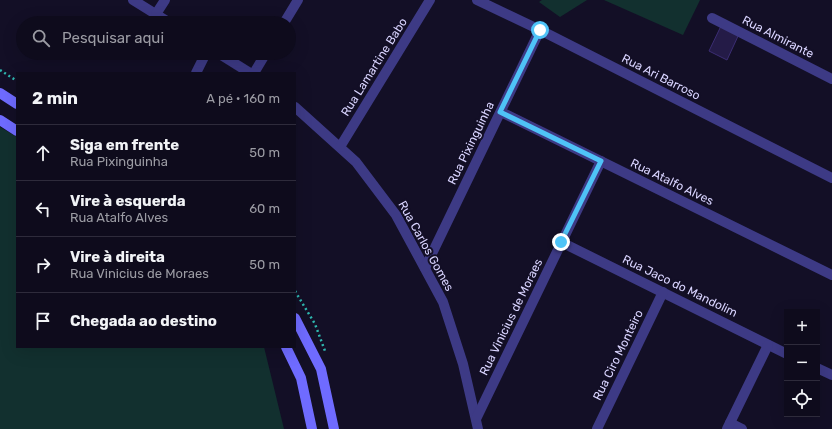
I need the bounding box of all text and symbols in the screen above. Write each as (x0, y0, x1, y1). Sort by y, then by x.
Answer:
street label: Rua Almirante (740, 13, 816, 61)
street label: Rua Lamartine Babo (338, 15, 410, 119)
search box (16, 16, 296, 60)
route start (531, 21, 549, 39)
icon: search (30, 27, 52, 49)
text: Pesquisar aqui (62, 29, 164, 47)
street label: Rua Ari Barroso (619, 51, 703, 103)
text: 2 min (32, 88, 78, 108)
text: A pé · 160 m (206, 91, 280, 106)
street label: Rua Pixinguinha (445, 99, 497, 187)
text: Siga em frente (70, 136, 179, 154)
icon: ahead (32, 142, 54, 164)
text: 50 m (249, 145, 280, 160)
text: Rua Pixinguinha (70, 154, 168, 169)
street label: Rua Atalfo Alves (628, 156, 716, 208)
text: Vire à esquerda (70, 192, 186, 210)
icon: left (32, 198, 54, 220)
street label: Rua Carlos Gomes (395, 198, 457, 294)
text: 60 m (249, 201, 280, 216)
text: Rua Atalfo Alves (70, 210, 168, 225)
route end (552, 233, 570, 251)
text: Vire à direita (70, 248, 165, 266)
street label: Rua Jaco do Mandolim (620, 252, 740, 320)
icon: right (32, 254, 54, 276)
street label: Rua Vinicius de Moraes (477, 256, 545, 378)
text: 50 m (249, 257, 280, 272)
text: Rua Vinicius de Moraes (70, 266, 209, 281)
street label: Rua Ciro Monteiro (590, 307, 646, 403)
map controls (784, 309, 820, 417)
button: + (784, 309, 820, 345)
icon: arrive (32, 310, 54, 332)
text: Chegada ao destino (70, 312, 217, 330)
button: − (784, 345, 820, 381)
button: locate (784, 381, 820, 417)

